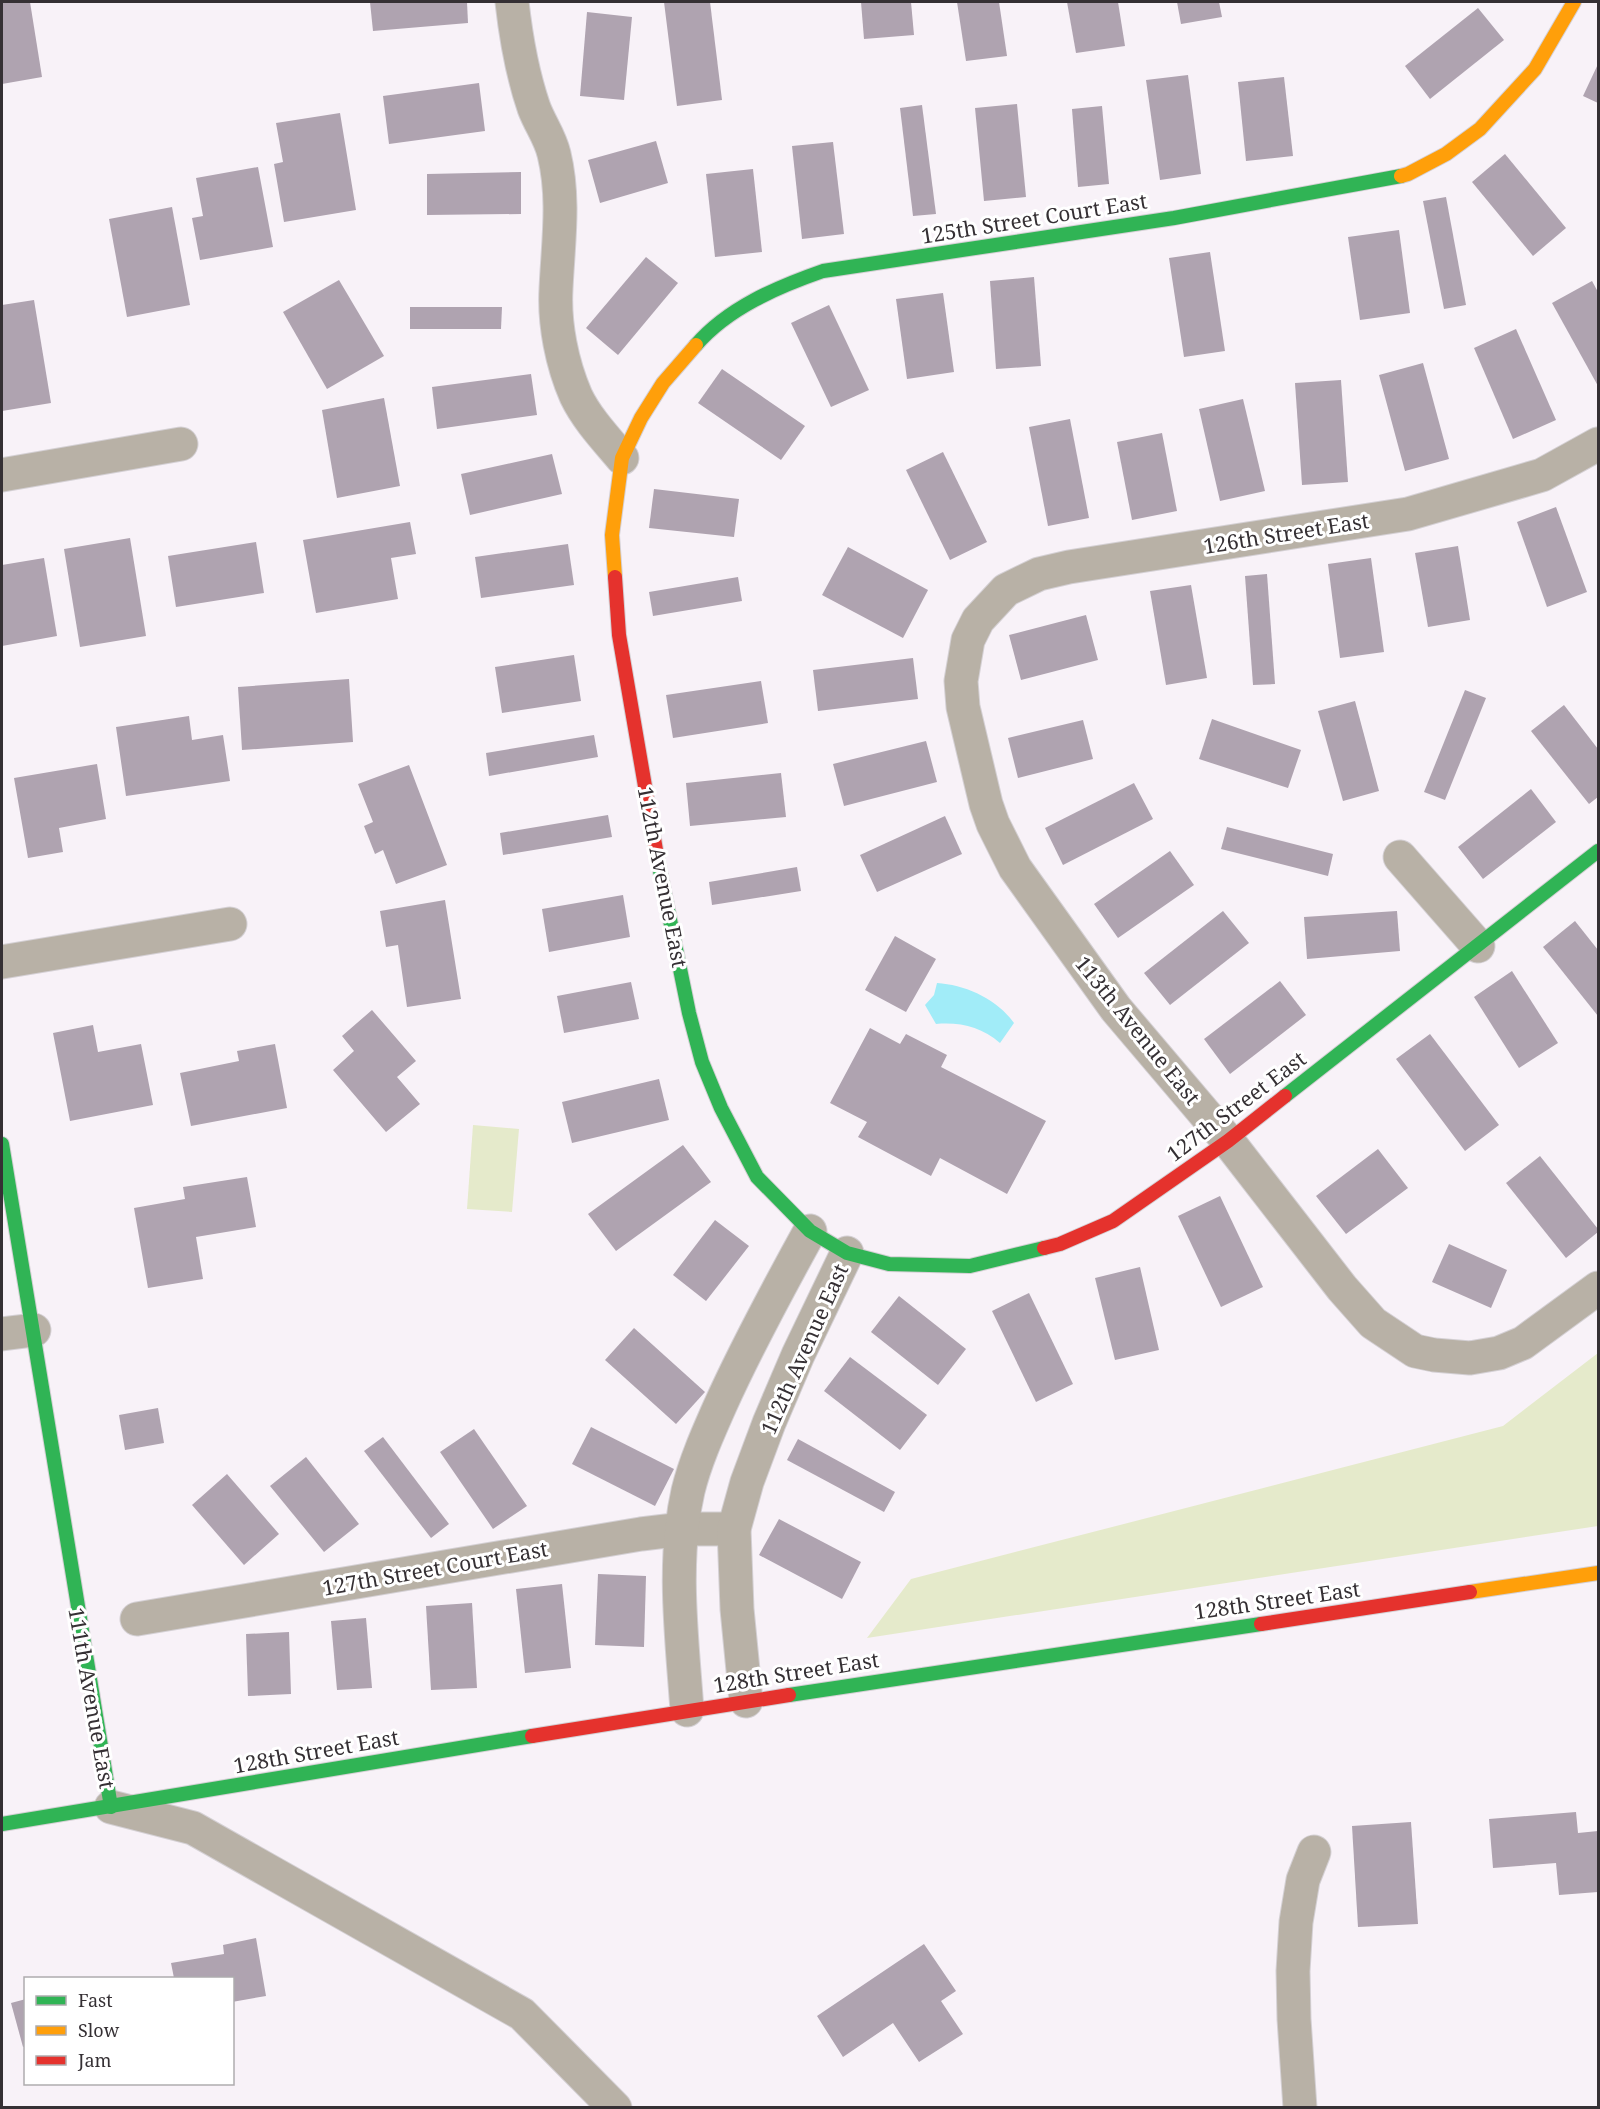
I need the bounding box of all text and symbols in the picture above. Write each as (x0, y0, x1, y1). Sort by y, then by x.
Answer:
street label: 125th Street Court East (919, 186, 1149, 250)
street label: 126th Street East (1201, 506, 1371, 560)
street label: 112th Avenue East (632, 784, 694, 970)
street label: 113th Avenue East (1069, 950, 1207, 1110)
street label: 127th Street East (1161, 1045, 1311, 1167)
street label: 112th Avenue East (754, 1259, 854, 1439)
street label: 127th Street Court East (320, 1534, 550, 1602)
street label: 128th Street East (1192, 1575, 1362, 1625)
street label: 111th Avenue East (62, 1605, 122, 1791)
street label: 128th Street East (711, 1645, 881, 1699)
street label: 128th Street East (231, 1723, 401, 1779)
legend (24, 1977, 234, 2085)
text: Fast (78, 1988, 113, 2012)
text: Slow (78, 2018, 120, 2042)
text: Jam (77, 2048, 112, 2072)

